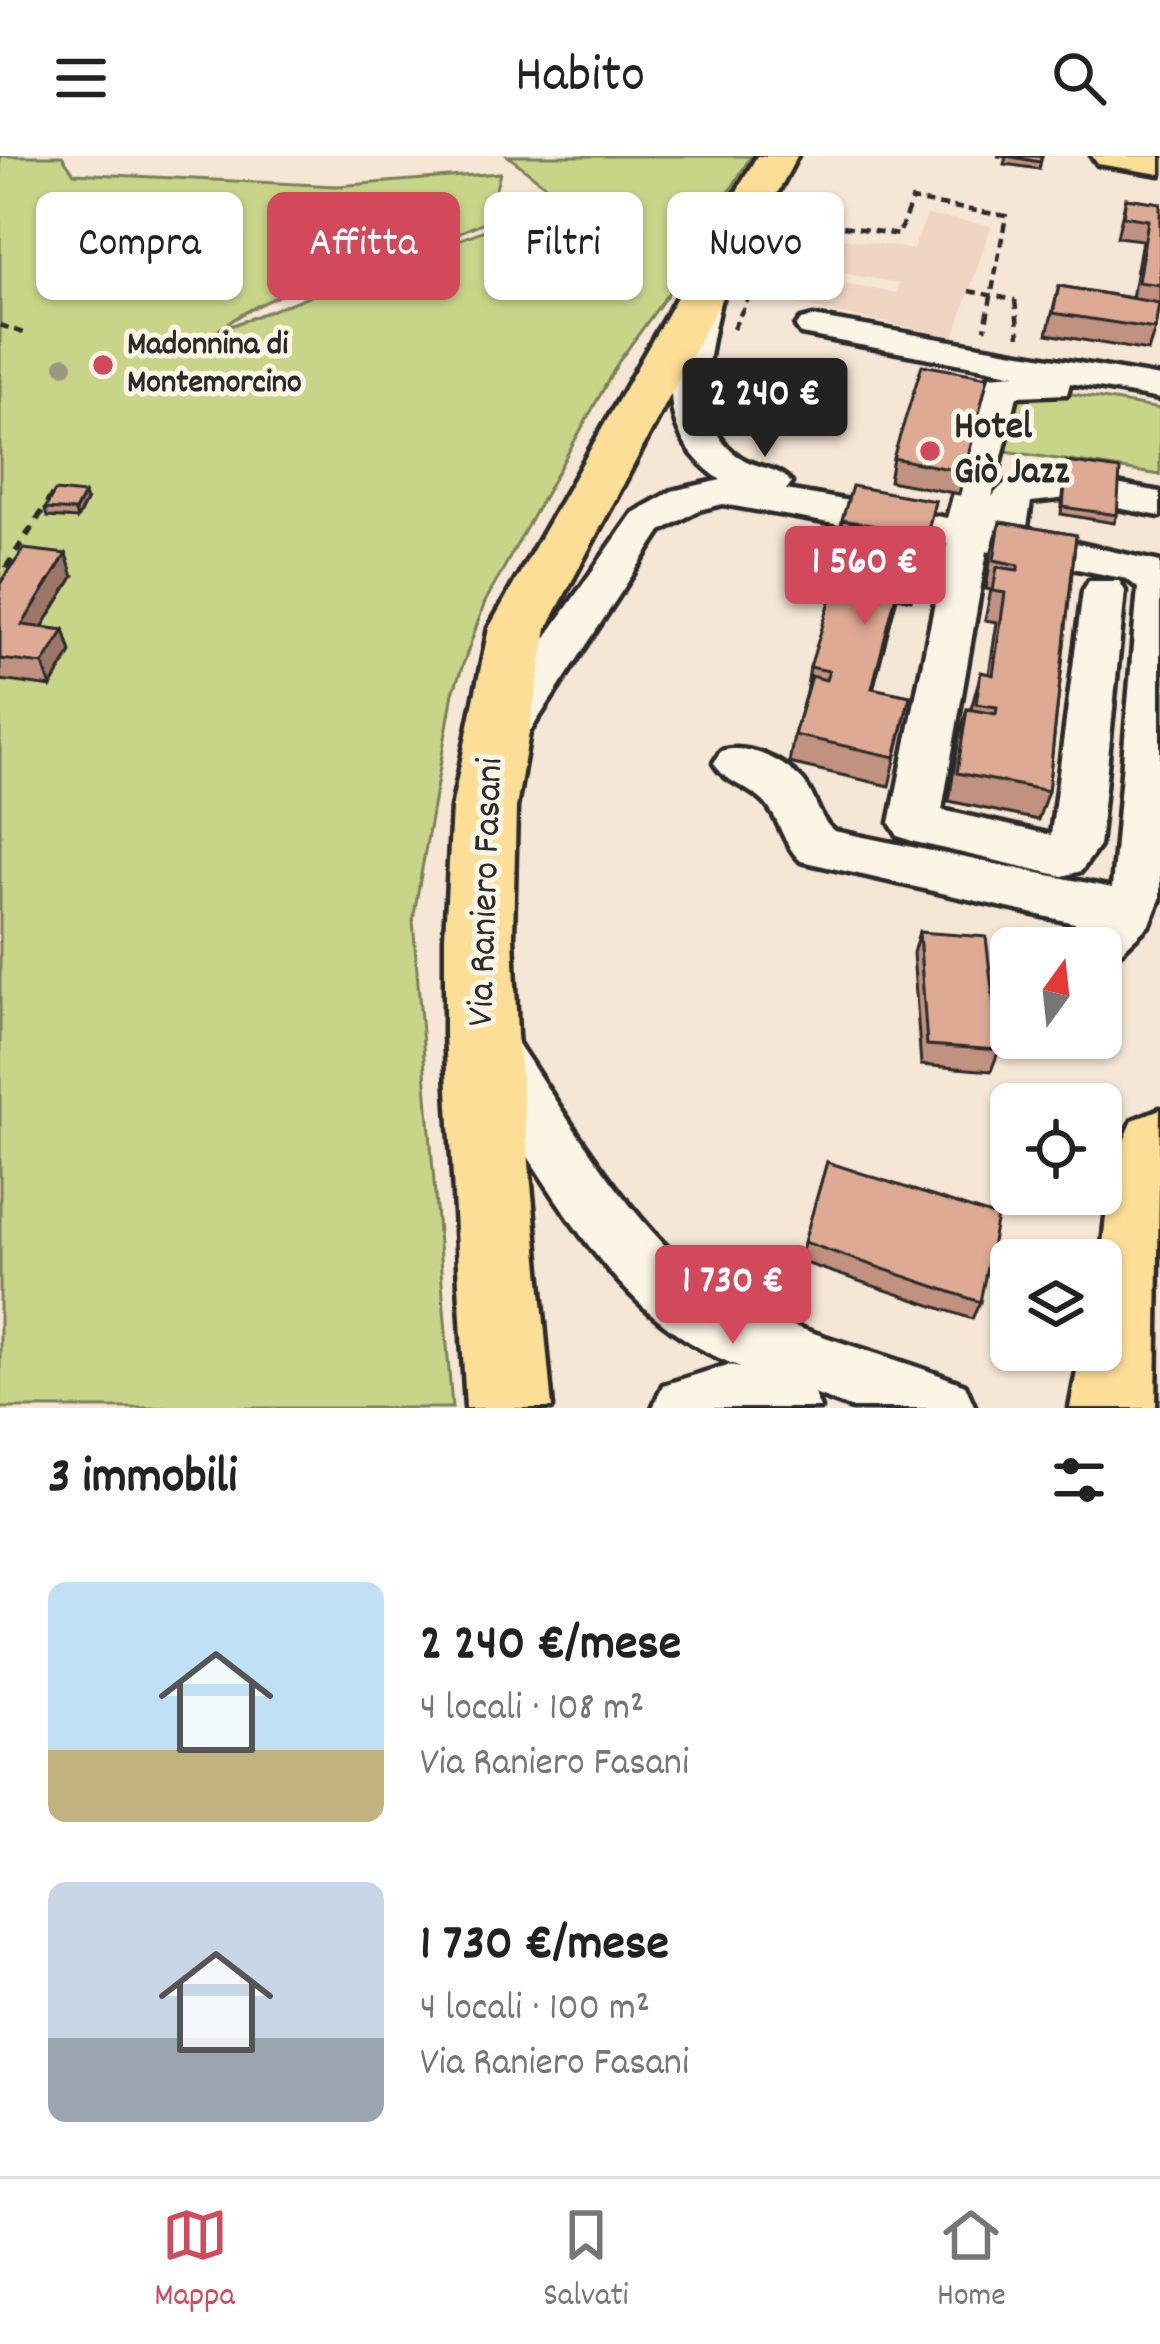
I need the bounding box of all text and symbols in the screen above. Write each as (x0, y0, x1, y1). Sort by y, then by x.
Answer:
text: Habito (515, 40, 645, 117)
icon: menu (48, 45, 114, 111)
icon: search (1046, 45, 1112, 111)
chip: Compra (36, 192, 243, 300)
chip: Affitta (267, 192, 460, 300)
chip: Filtri (484, 192, 643, 300)
chip: Nuovo (667, 192, 844, 300)
place label: Madonnina di Montemorcino (127, 323, 302, 408)
marker: Madonnina di Montemorcino (90, 352, 116, 378)
pin: 2 240 € (654, 358, 876, 460)
text: 2 240 € (709, 369, 821, 424)
place label: Hotel Giò Jazz (954, 402, 1069, 502)
marker: Hotel Giò Jazz (917, 438, 943, 464)
pin: 1 560 € (754, 526, 976, 628)
text: 1 560 € (812, 537, 918, 592)
street label: Via Raniero Fasani (456, 757, 520, 1027)
north arrow (990, 927, 1122, 1059)
map controls (990, 927, 1122, 1371)
button: locate (990, 1083, 1122, 1215)
button: layers (990, 1239, 1122, 1371)
pin: 1 730 € (622, 1245, 844, 1347)
text: 1 730 € (682, 1256, 784, 1311)
text: 3 immobili (48, 1444, 237, 1516)
icon: filters (1046, 1447, 1112, 1513)
text: 2 240 €/mese (420, 1611, 681, 1683)
icon: home (144, 1630, 288, 1774)
text: 4 locali · 108 m² (420, 1683, 644, 1738)
text: Via Raniero Fasani (420, 1738, 689, 1793)
text: 1 730 €/mese (420, 1911, 669, 1983)
icon: home (144, 1930, 288, 2074)
text: 4 locali · 100 m² (420, 1983, 650, 2038)
text: Via Raniero Fasani (420, 2038, 689, 2093)
tab: Mappa (154, 2202, 235, 2321)
tab: Salvati (543, 2202, 629, 2321)
tab: Home (937, 2202, 1006, 2321)

